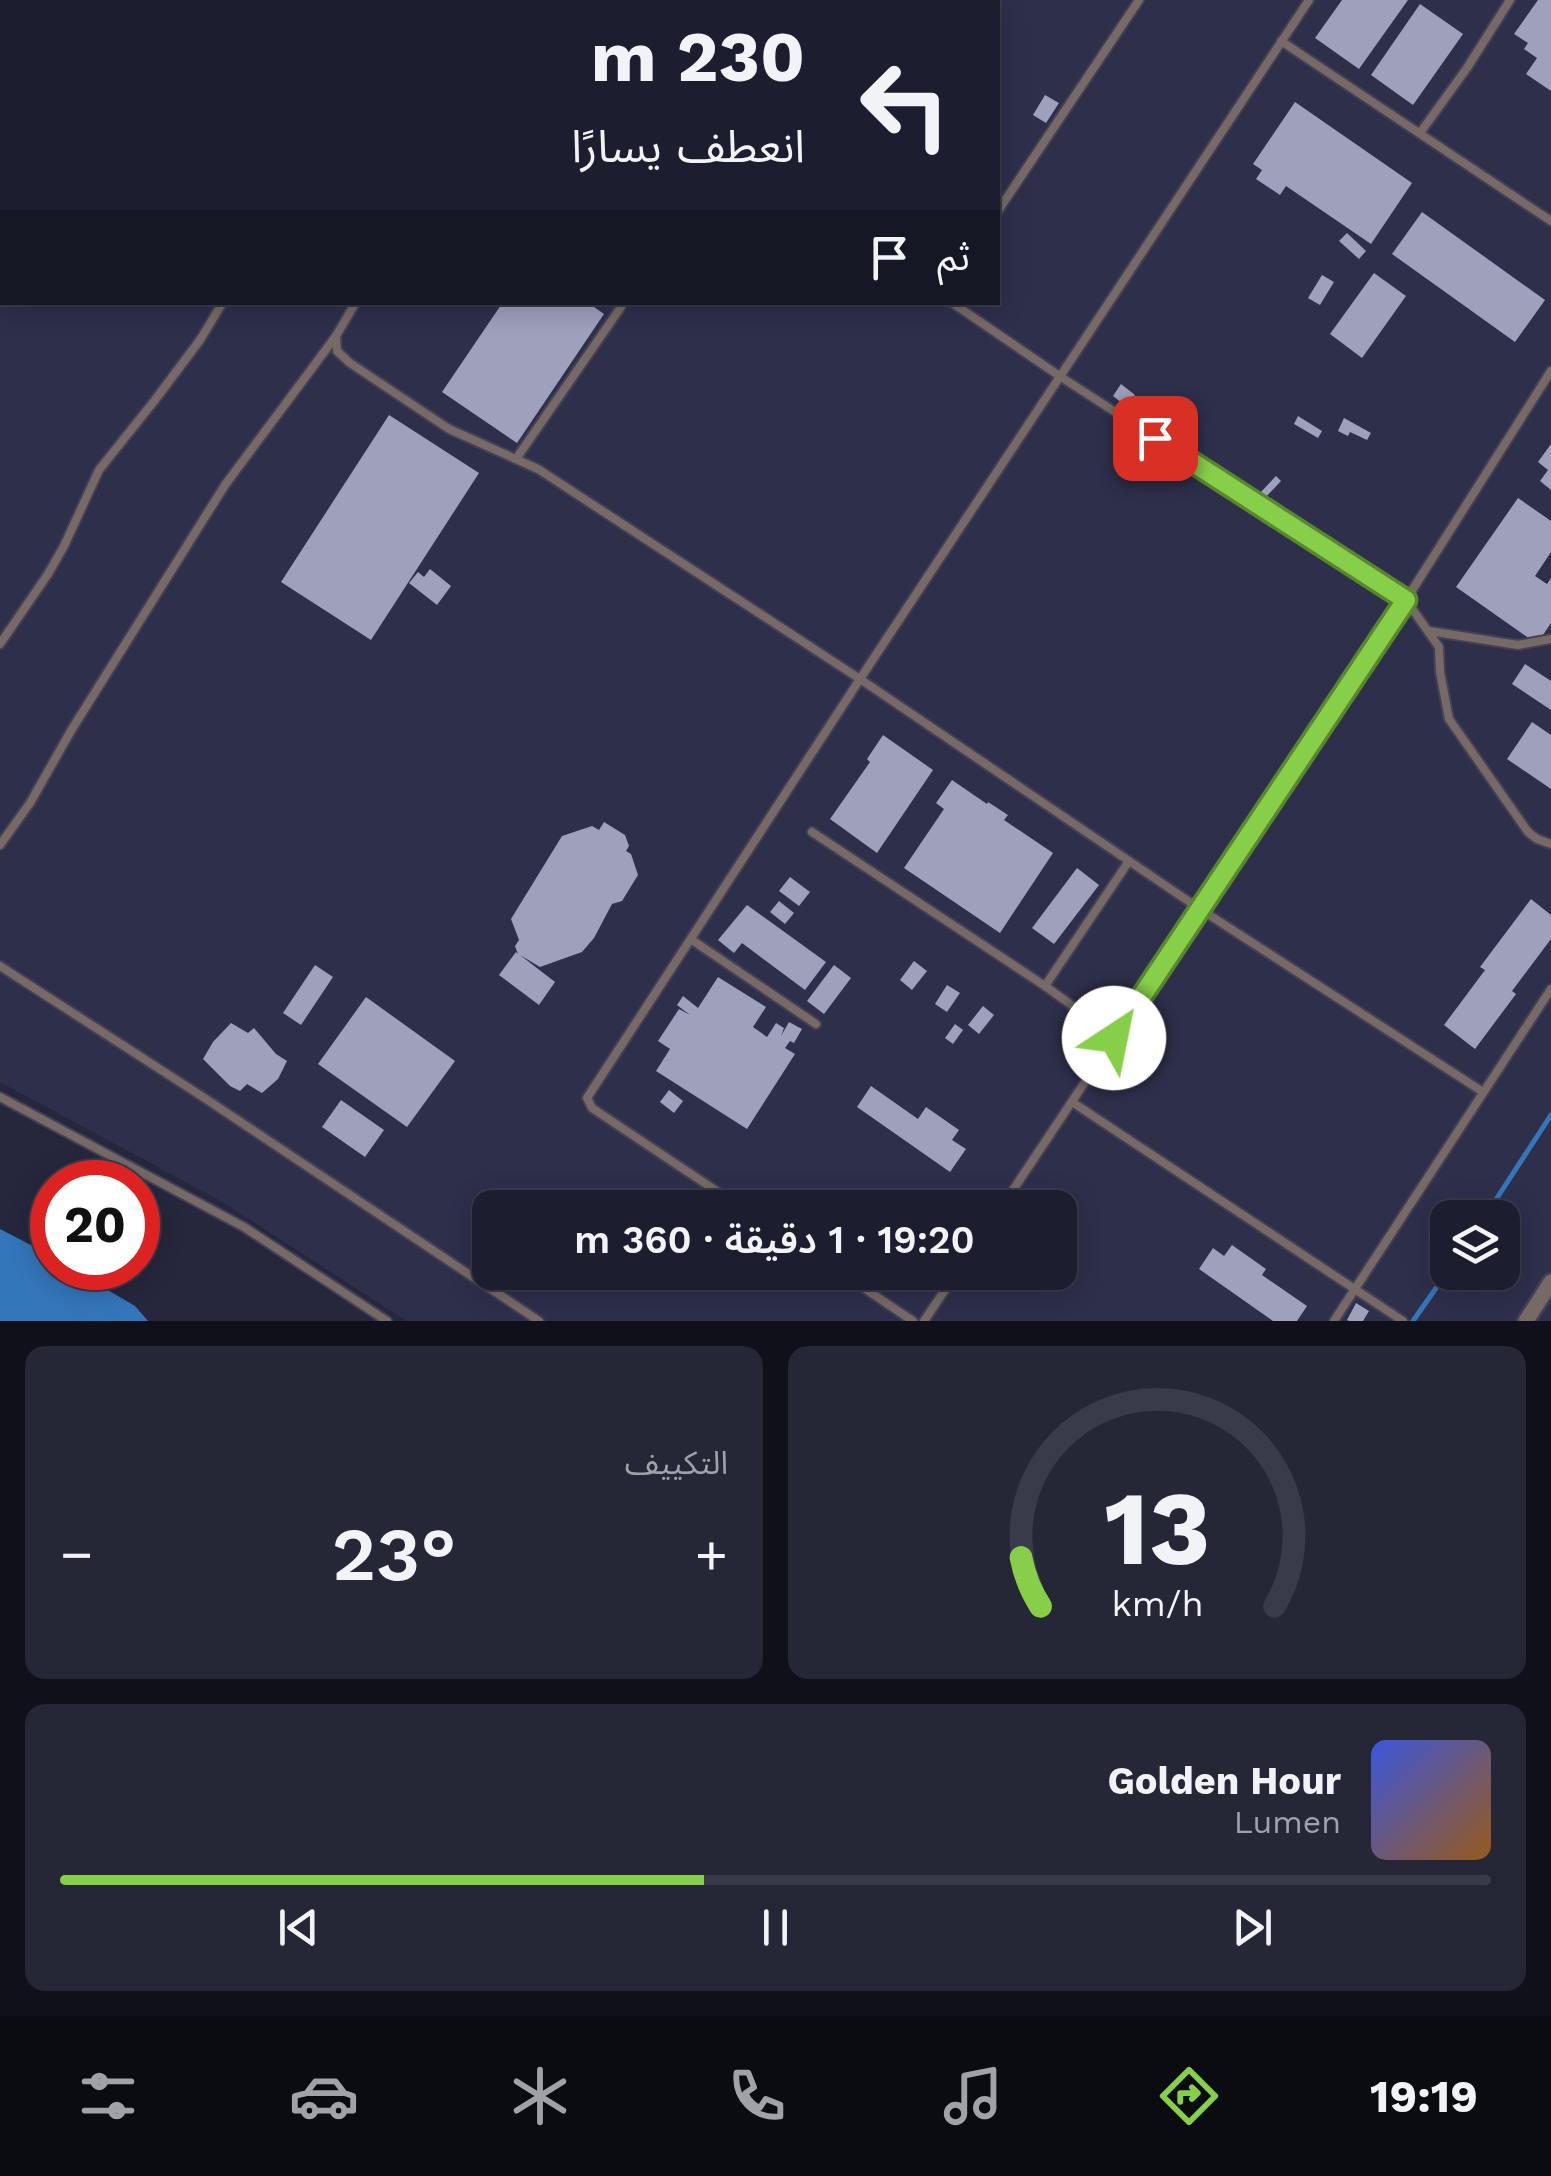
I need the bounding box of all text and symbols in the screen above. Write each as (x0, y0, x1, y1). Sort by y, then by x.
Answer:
text: 230 m (591, 16, 805, 98)
icon: left (840, 40, 970, 170)
text: انعطف يسارًا (571, 120, 805, 173)
icon: arrive (862, 230, 917, 285)
text: ثم (937, 235, 970, 279)
pin (1113, 396, 1198, 481)
icon: arrive (1128, 411, 1183, 466)
position arrow (1062, 986, 1166, 1090)
speed limit sign: 20 (30, 1160, 160, 1290)
map controls (1430, 1200, 1520, 1290)
button: layers (1430, 1200, 1520, 1290)
text: 19:20 · 1 دقيقة · 360 m (574, 1218, 975, 1262)
text: التكييف (625, 1444, 728, 1482)
text: 13 (1104, 1467, 1210, 1589)
text: 23° (332, 1510, 456, 1598)
text: − (60, 1522, 93, 1586)
text: + (695, 1522, 728, 1586)
text: km/h (1111, 1583, 1203, 1625)
text: Golden Hour (1107, 1759, 1341, 1803)
text: Lumen (1234, 1803, 1341, 1841)
icon: previous (271, 1900, 326, 1955)
icon: pause (748, 1900, 803, 1955)
icon: next (1225, 1900, 1280, 1955)
icon: filters (73, 2061, 143, 2131)
icon: car (289, 2061, 359, 2131)
icon: climate (505, 2061, 575, 2131)
icon: phone (722, 2061, 792, 2131)
icon: music (938, 2061, 1008, 2131)
icon: directions (1154, 2061, 1224, 2131)
text: 19:19 (1370, 2070, 1478, 2123)

